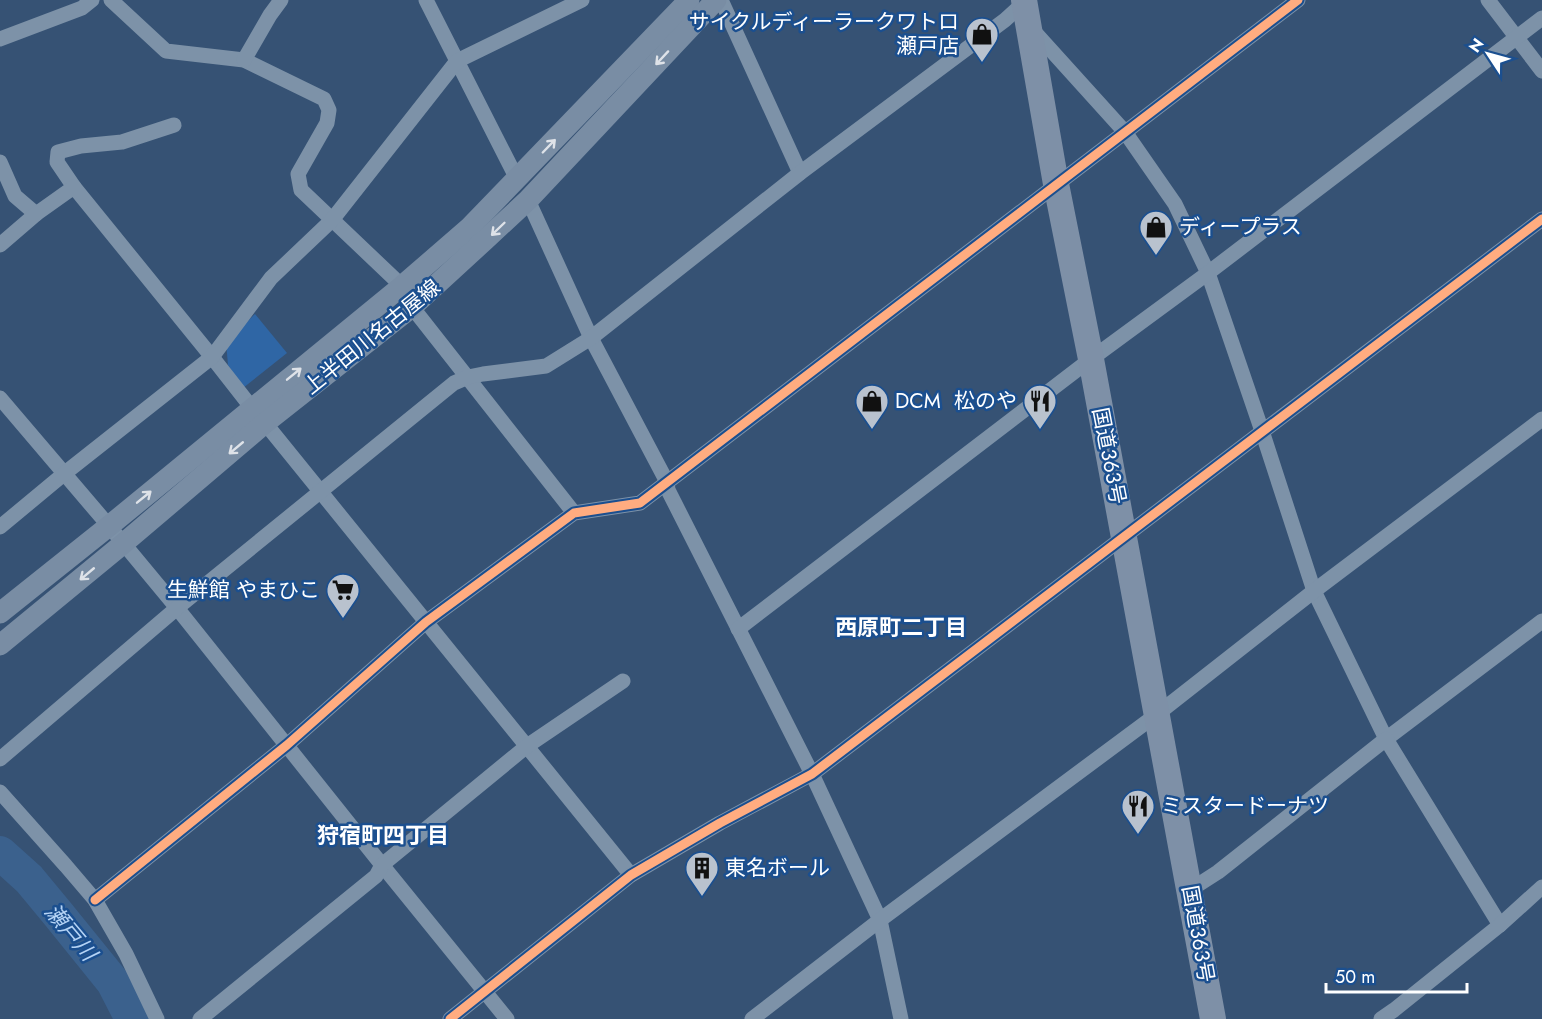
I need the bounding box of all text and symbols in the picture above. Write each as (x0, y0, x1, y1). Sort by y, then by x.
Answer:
place label: サイクルディーラークワトロ 瀬戸店 (689, 7, 959, 61)
shop icon: サイクルディーラークワトロ 瀬戸店 (964, 16, 1000, 63)
north arrow (1458, 24, 1518, 84)
text: N (1463, 34, 1489, 57)
one-way arrow (655, 50, 669, 65)
one-way arrow (541, 138, 556, 153)
shop icon: ディープラス (1138, 209, 1174, 256)
place label: ディープラス (1179, 212, 1302, 242)
one-way arrow (490, 221, 505, 236)
street label: 上半田川名古屋線 (297, 272, 447, 402)
one-way arrow (286, 367, 302, 380)
shop icon: DCM (854, 383, 890, 430)
restaurant icon: 松のや (1022, 383, 1058, 430)
place label: DCM (895, 386, 941, 416)
place label: 松のや (954, 386, 1017, 416)
street label: 国道363号 (1085, 405, 1133, 507)
one-way arrow (229, 441, 244, 455)
one-way arrow (135, 491, 151, 504)
one-way arrow (80, 567, 95, 581)
supermarket icon: 生鮮館 やまひこ (325, 572, 361, 619)
place label: 生鮮館 やまひこ (167, 575, 320, 605)
district label: 西原町二丁目 (835, 611, 967, 643)
restaurant icon: ミスタードーナツ (1120, 788, 1156, 835)
place label: ミスタードーナツ (1161, 791, 1329, 821)
district label: 狩宿町四丁目 (317, 819, 449, 851)
building icon: 東名ボール (684, 850, 720, 897)
place label: 東名ボール (725, 853, 830, 883)
street label: 国道363号 (1175, 883, 1221, 985)
water label: 瀬戸川 (38, 896, 106, 969)
scale bar (1326, 956, 1467, 994)
text: 50 m (1335, 964, 1375, 990)

